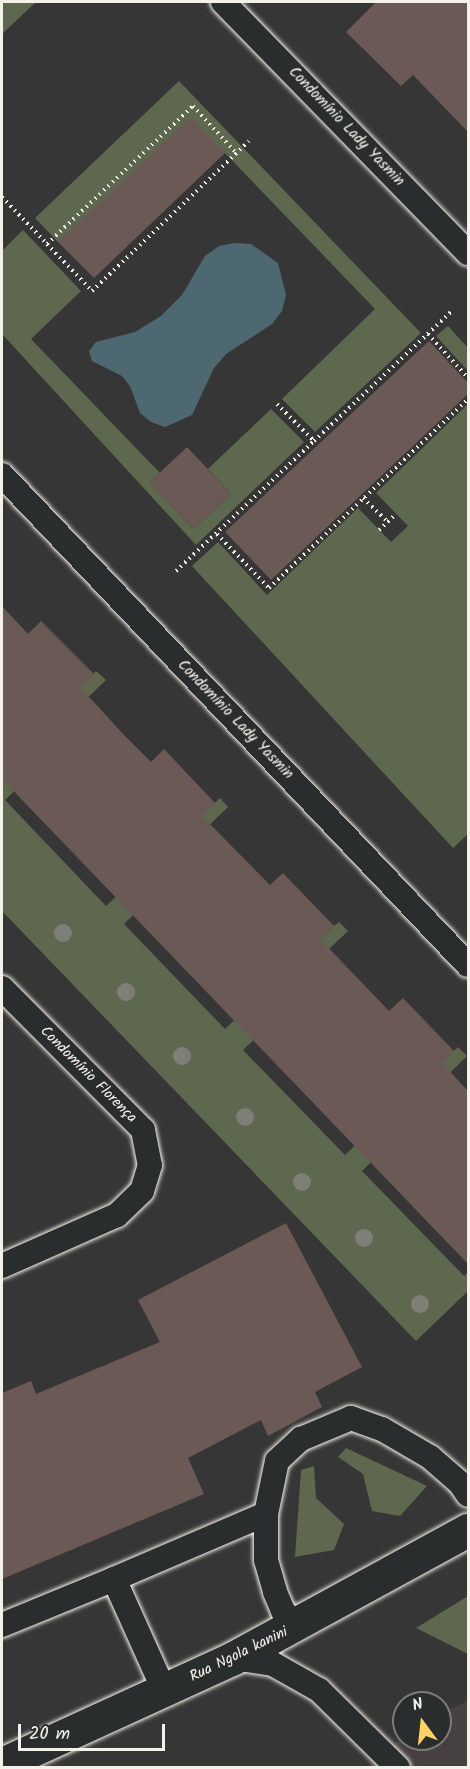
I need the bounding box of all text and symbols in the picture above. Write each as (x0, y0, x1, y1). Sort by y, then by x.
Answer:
street label: Condomínio Lady Yasmin (284, 63, 408, 191)
street label: Condomínio Lady Yasmin (173, 656, 297, 784)
street label: Condomínio Florença (36, 1023, 140, 1127)
street label: Rua Ngola kanini (187, 1623, 291, 1687)
north arrow (392, 1691, 452, 1751)
text: N (410, 1692, 426, 1718)
scale bar (21, 1712, 168, 1750)
text: 20 m (29, 1720, 70, 1749)

